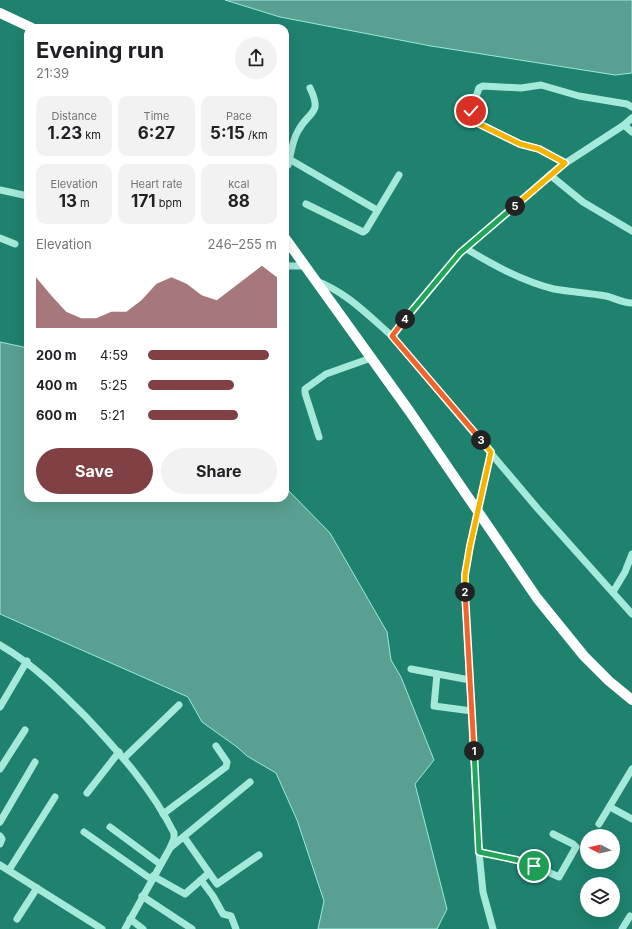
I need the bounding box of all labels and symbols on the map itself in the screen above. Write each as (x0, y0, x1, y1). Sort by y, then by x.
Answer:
pin (454, 94, 488, 128)
pin: 5 (505, 196, 525, 216)
pin: 4 (395, 309, 415, 329)
pin: 3 (471, 430, 491, 450)
pin: 2 (455, 582, 475, 602)
pin: 1 (464, 741, 484, 761)
north arrow (580, 829, 620, 869)
pin (517, 849, 551, 883)

